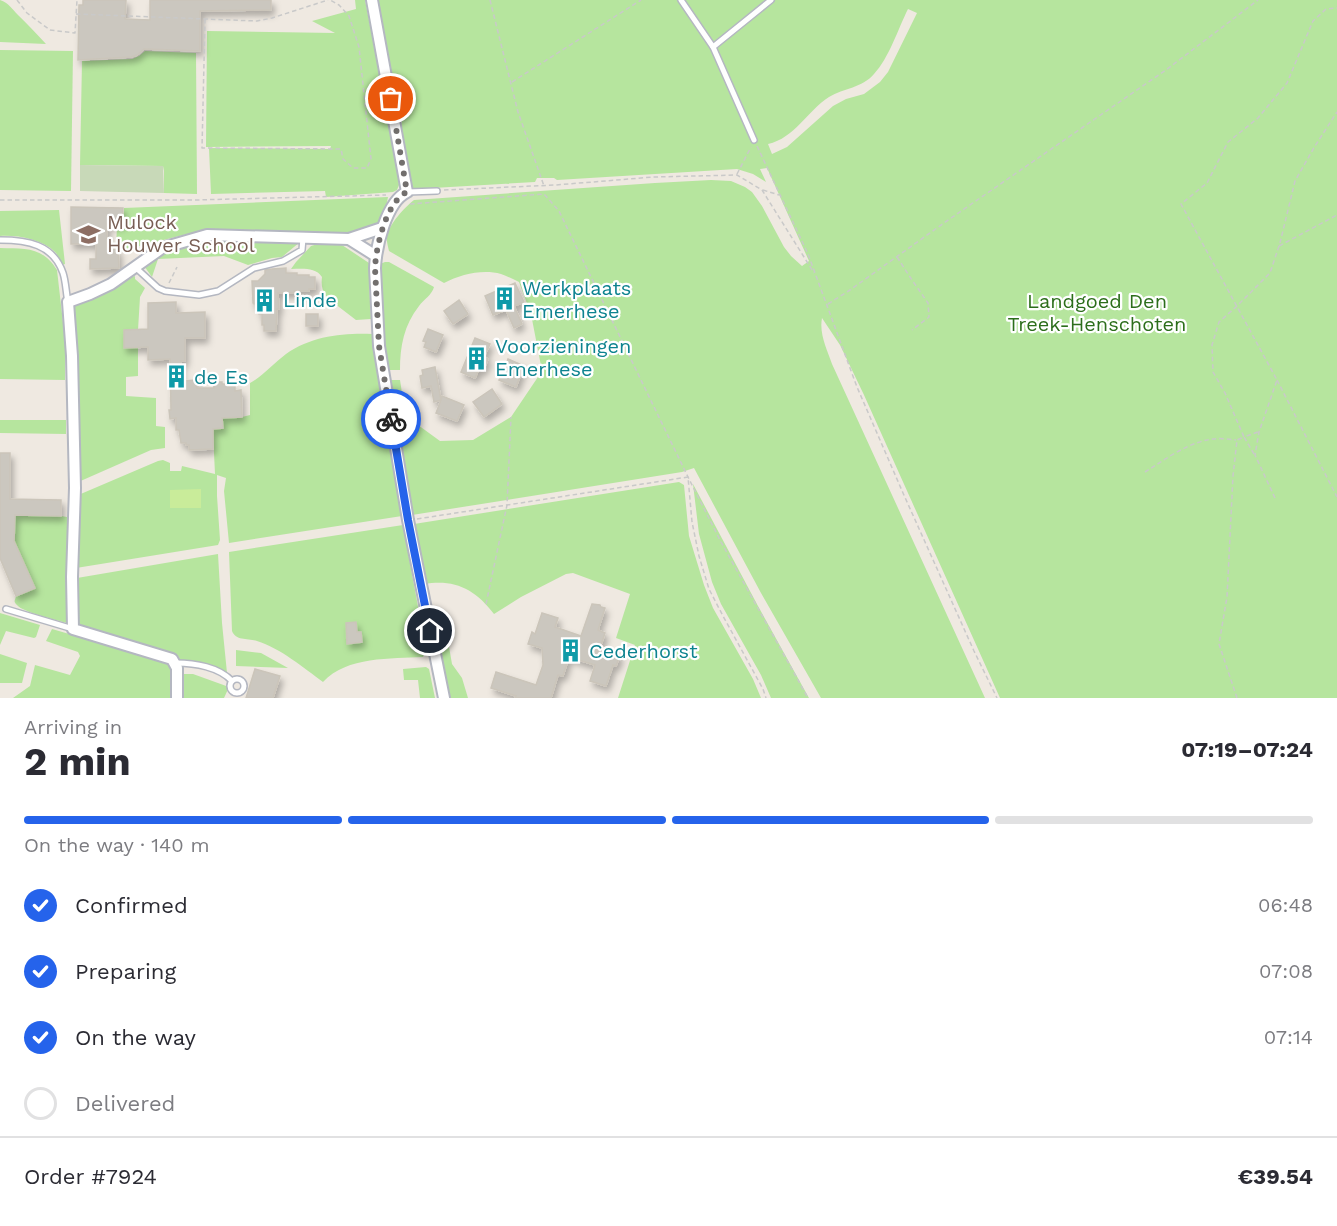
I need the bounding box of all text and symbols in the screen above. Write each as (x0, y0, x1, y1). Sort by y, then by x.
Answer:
pin (365, 73, 416, 124)
icon: bag (374, 82, 407, 115)
place label: Mulock Houwer School (107, 210, 255, 257)
school or university icon: Mulock Houwer School (76, 221, 102, 247)
place label: Werkplaats Emerhese (522, 276, 631, 323)
building icon: Werkplaats Emerhese (491, 286, 517, 312)
building icon: Linde (252, 287, 278, 313)
place label: Linde (283, 288, 337, 312)
park label: Landgoed Den Treek-Henschoten (1008, 289, 1186, 336)
place label: Voorzieningen Emerhese (495, 334, 631, 381)
building icon: Voorzieningen Emerhese (464, 345, 490, 371)
building icon: de Es (163, 364, 189, 390)
place label: de Es (194, 365, 248, 389)
courier (361, 389, 421, 449)
icon: bike (375, 403, 408, 436)
pin (404, 605, 455, 656)
icon: home (413, 614, 446, 647)
building icon: Cederhorst (558, 638, 584, 664)
place label: Cederhorst (589, 639, 698, 663)
text: Arriving in (24, 715, 122, 739)
text: 07:19–07:24 (1181, 737, 1313, 762)
text: 2 min (24, 739, 131, 784)
text: On the way · 140 m (24, 833, 210, 857)
icon: check (24, 889, 57, 922)
text: Confirmed (75, 893, 188, 918)
text: 06:48 (1258, 893, 1313, 917)
icon: check (24, 955, 57, 988)
text: Preparing (75, 959, 176, 984)
text: 07:08 (1259, 959, 1313, 983)
icon: check (24, 1021, 57, 1054)
text: On the way (75, 1025, 196, 1050)
text: 07:14 (1264, 1025, 1313, 1049)
text: Delivered (75, 1091, 175, 1116)
text: Order #7924 (24, 1164, 157, 1189)
text: €39.54 (1238, 1164, 1313, 1189)

